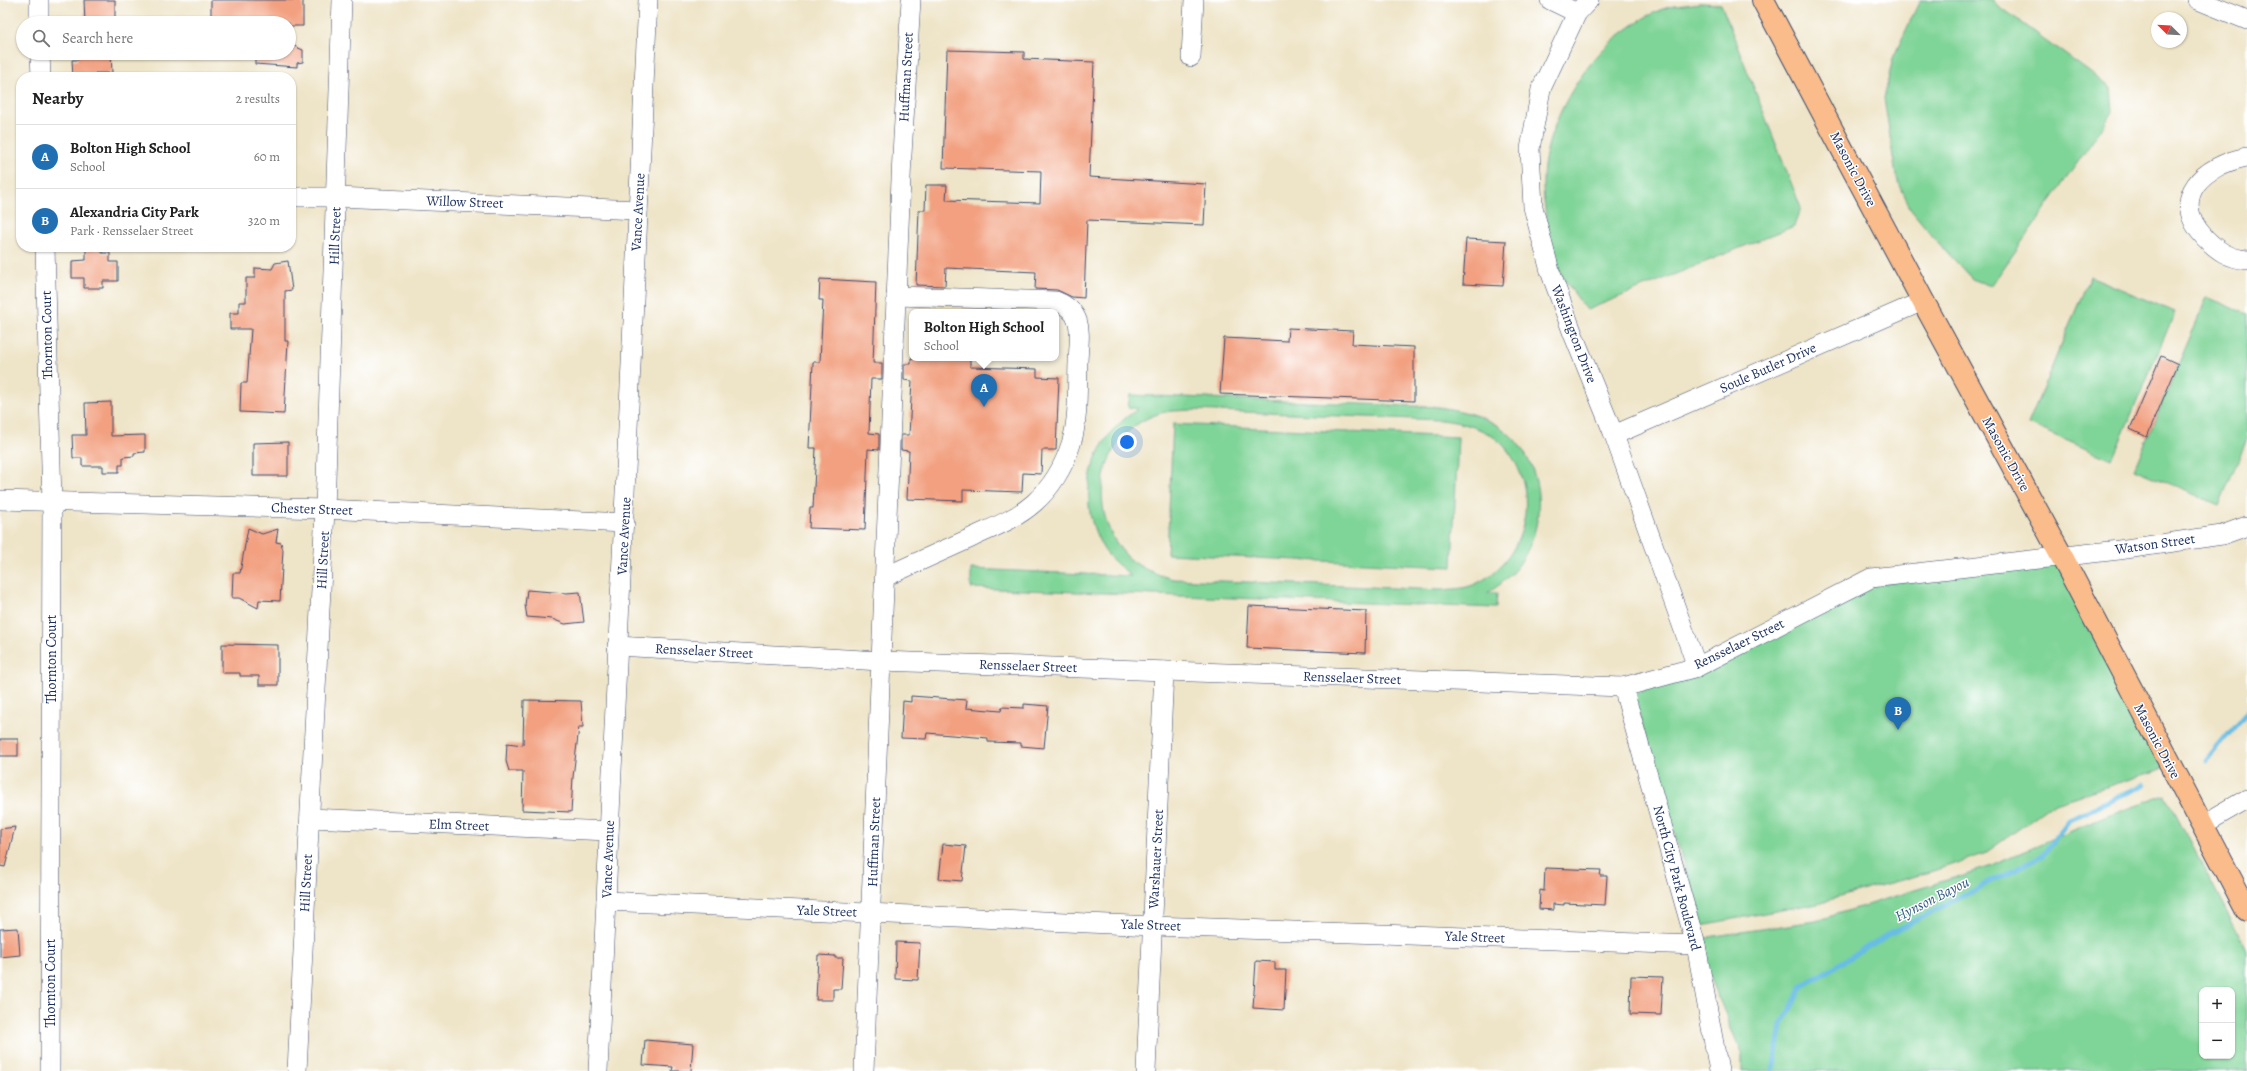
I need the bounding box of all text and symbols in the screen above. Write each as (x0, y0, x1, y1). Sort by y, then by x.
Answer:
north arrow (2151, 12, 2187, 48)
search box (16, 16, 296, 60)
icon: search (30, 27, 52, 49)
text: Search here (62, 28, 133, 48)
street label: Huffman Street (894, 31, 918, 122)
text: Nearby (32, 87, 83, 110)
text: 2 results (236, 90, 280, 107)
street label: Masonic Drive (1825, 128, 1881, 210)
text: Bolton High School (70, 138, 191, 158)
text: A (41, 148, 49, 165)
text: 60 m (254, 148, 280, 165)
text: School (70, 158, 105, 175)
street label: Vance Avenue (626, 173, 650, 252)
street label: Willow Street (425, 191, 504, 213)
text: Alexandria City Park (70, 202, 199, 222)
street label: Hill Street (324, 206, 346, 266)
text: B (41, 212, 49, 229)
text: 320 m (248, 212, 280, 229)
text: Park · Rensselaer Street (70, 222, 193, 239)
street label: Washington Drive (1546, 281, 1601, 386)
street label: Thornton Court (37, 290, 57, 380)
popup (909, 309, 1059, 361)
text: Bolton High School (924, 317, 1044, 337)
text: School (924, 337, 959, 354)
street label: Soule Butler Drive (1717, 338, 1819, 398)
pin: A (971, 374, 997, 407)
street label: Masonic Drive (1978, 413, 2034, 495)
your location (1117, 432, 1137, 452)
street label: Vance Avenue (612, 497, 636, 576)
street label: Chester Street (271, 498, 353, 520)
street label: Watson Street (2113, 529, 2197, 559)
street label: Hill Street (312, 530, 334, 590)
street label: Thornton Court (42, 614, 61, 703)
street label: Rensselaer Street (1691, 614, 1788, 674)
street label: Rensselaer Street (654, 639, 754, 663)
street label: Rensselaer Street (979, 655, 1078, 677)
street label: Rensselaer Street (1303, 667, 1402, 689)
pin: B (1885, 697, 1911, 730)
street label: Masonic Drive (2129, 700, 2185, 782)
street label: Huffman Street (863, 796, 885, 887)
street label: North City Park Boulevard (1648, 803, 1706, 953)
street label: Warshauer Street (1144, 808, 1168, 910)
street label: Elm Street (428, 814, 490, 836)
street label: Vance Avenue (597, 820, 619, 899)
street label: Hill Street (295, 853, 317, 913)
water label: Hynson Bayou (1892, 872, 1972, 926)
street label: Yale Street (796, 900, 858, 922)
street label: Yale Street (1120, 914, 1182, 936)
street label: Yale Street (1444, 926, 1506, 948)
street label: Thornton Court (41, 938, 60, 1027)
map controls (2199, 987, 2235, 1059)
button: + (2199, 987, 2235, 1023)
button: − (2199, 1023, 2235, 1059)

